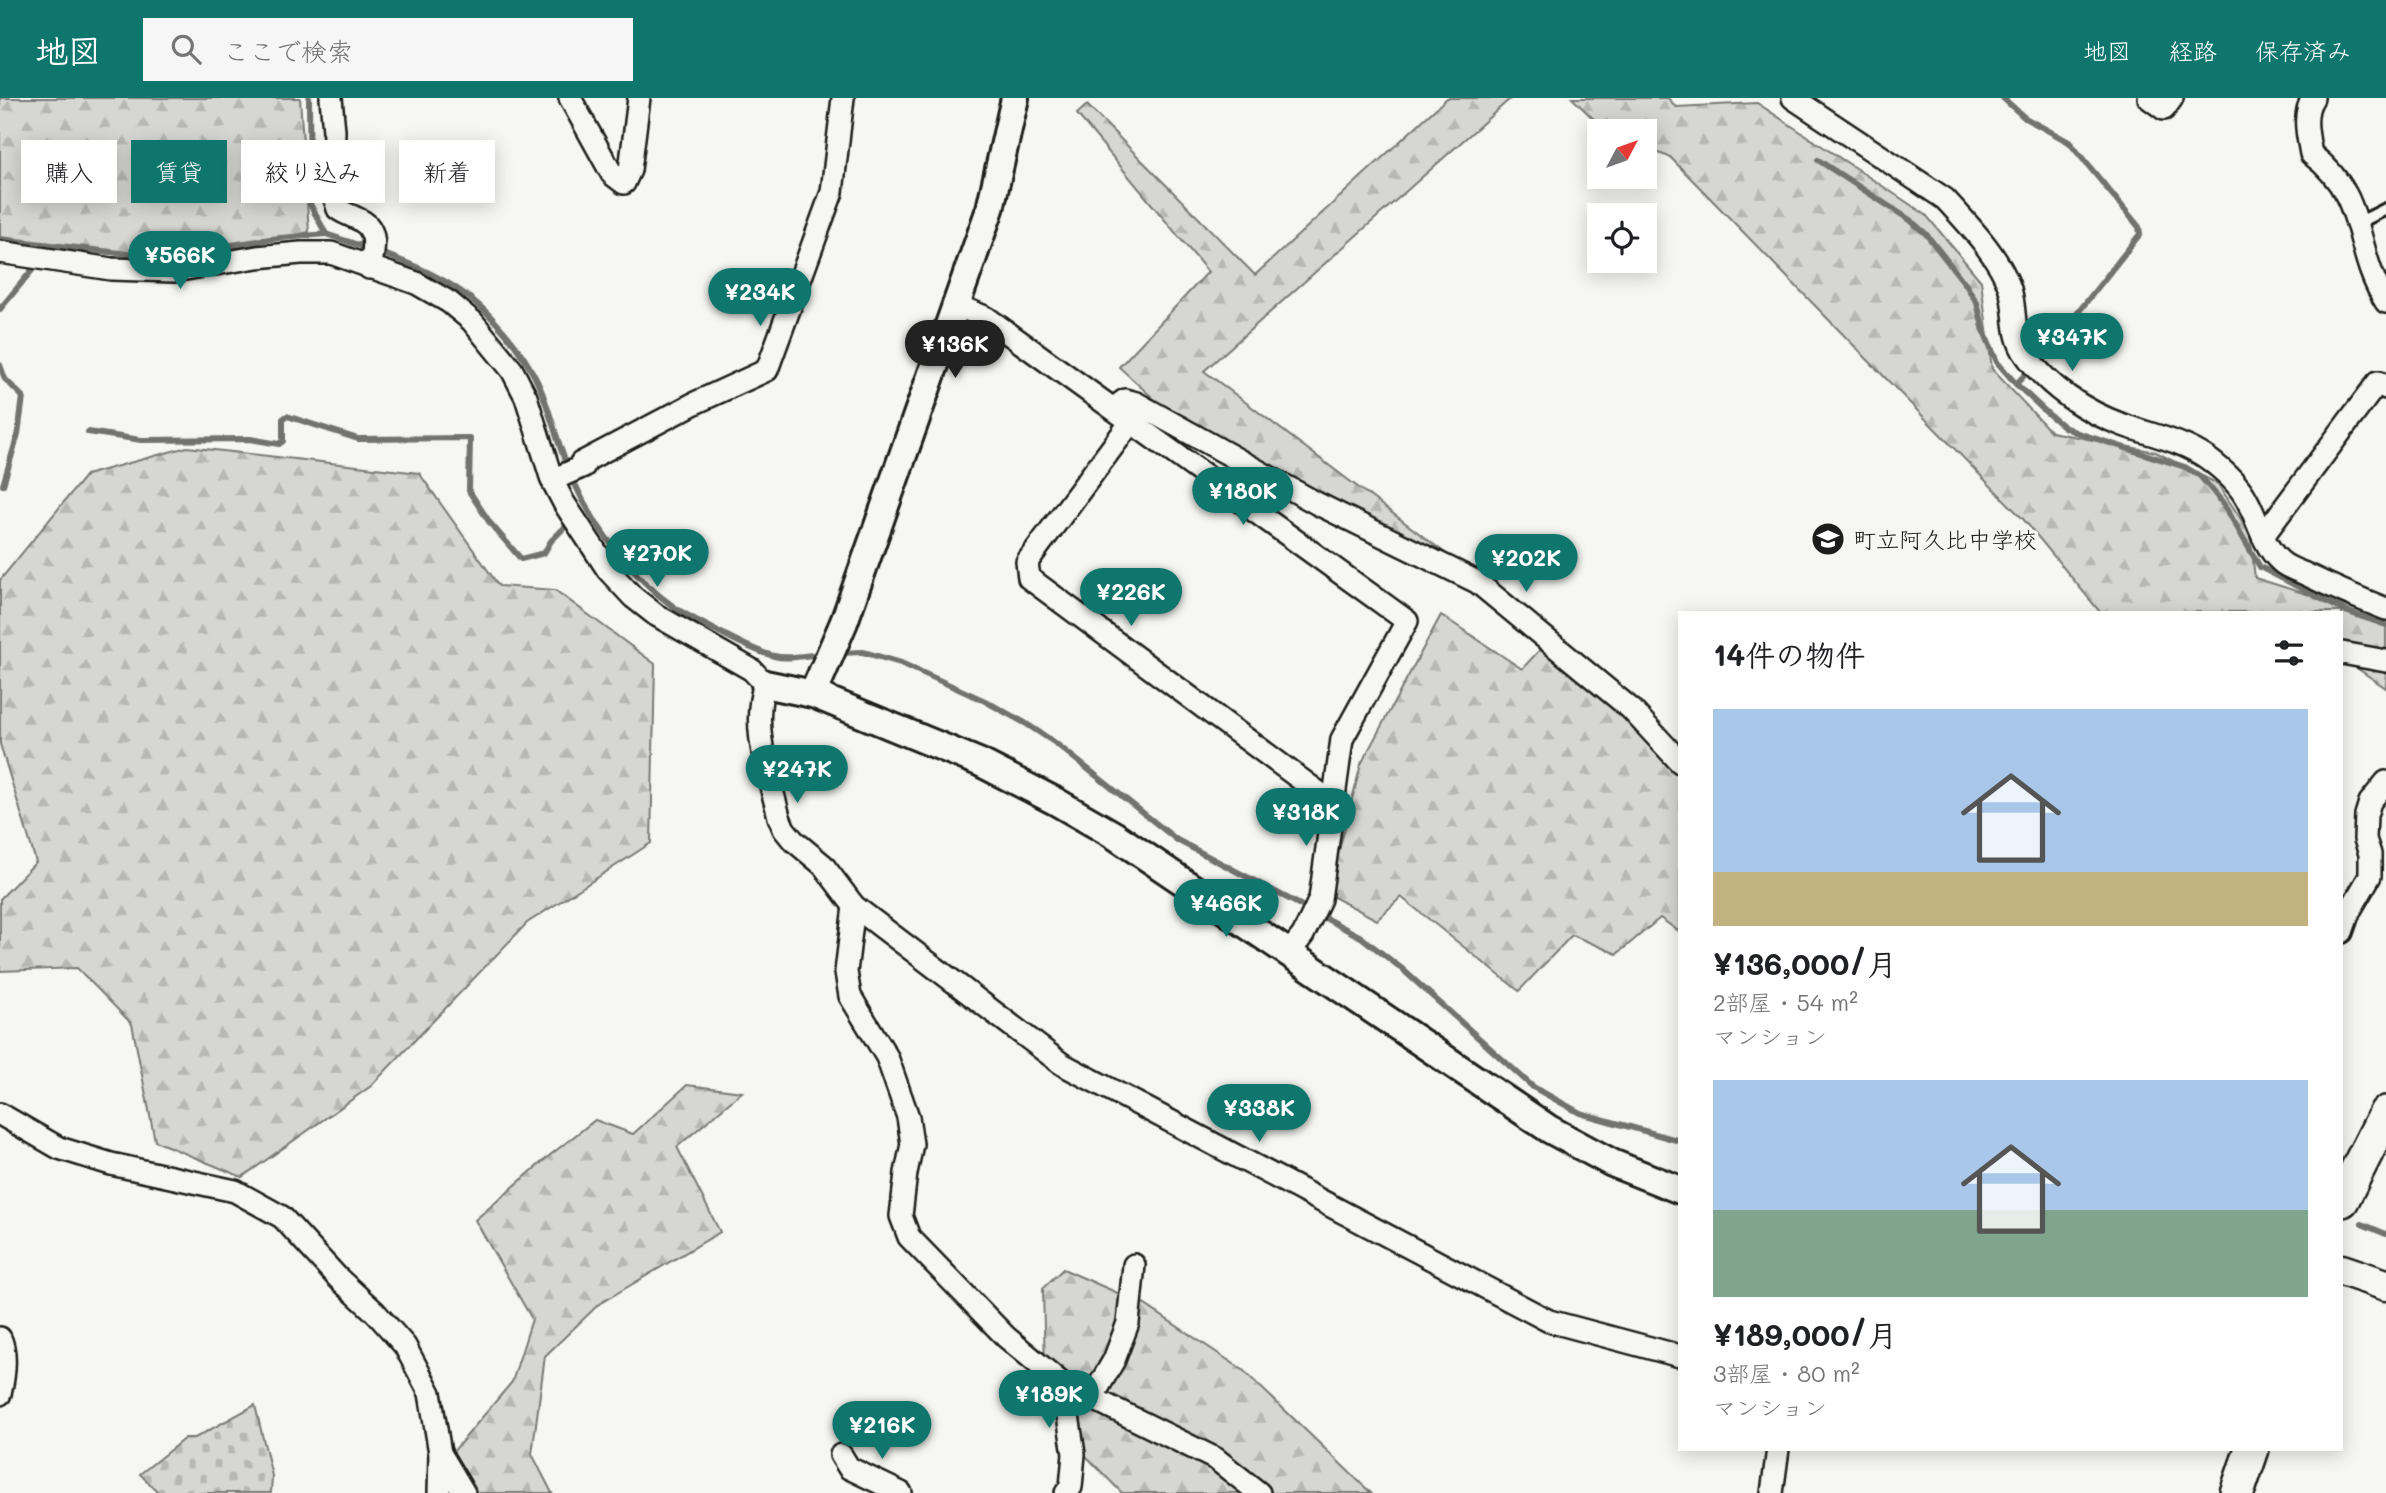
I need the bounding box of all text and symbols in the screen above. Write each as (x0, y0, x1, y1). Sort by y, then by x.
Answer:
search box (143, 18, 633, 81)
text: 地図 (35, 28, 101, 71)
icon: search (167, 30, 205, 68)
text: ここで検索 (223, 34, 353, 68)
text: 地図 (2083, 35, 2131, 66)
text: 経路 (2169, 35, 2217, 66)
text: 保存済み (2255, 35, 2351, 66)
north arrow (1587, 119, 1657, 189)
map controls (1587, 119, 1657, 273)
chip: 購入 (21, 140, 117, 203)
chip: 賃貸 (131, 140, 227, 203)
chip: 絞り込み (241, 140, 385, 203)
chip: 新着 (399, 140, 495, 203)
button: locate (1587, 203, 1657, 273)
pin: ¥566K (131, 232, 229, 291)
text: ¥566K (144, 239, 216, 269)
pin: ¥234K (711, 268, 809, 328)
text: ¥234K (724, 276, 796, 306)
pin: ¥347K (2023, 314, 2121, 373)
pin: ¥136K (906, 320, 1004, 380)
text: ¥347K (2036, 321, 2108, 351)
text: ¥136K (921, 328, 989, 358)
pin: ¥180K (1194, 468, 1292, 527)
text: ¥180K (1208, 475, 1278, 505)
school or university icon: 町立阿久比中学校 (1809, 520, 1847, 558)
place label: 町立阿久比中学校 (1853, 524, 2037, 554)
pin: ¥270K (608, 530, 706, 589)
pin: ¥202K (1477, 534, 1575, 594)
text: ¥270K (622, 537, 692, 567)
text: ¥202K (1491, 542, 1561, 572)
pin: ¥226K (1082, 568, 1180, 628)
text: ¥226K (1096, 576, 1166, 606)
text: 14件の物件 (1713, 634, 1865, 674)
icon: filters (2270, 634, 2308, 672)
pin: ¥247K (748, 746, 846, 805)
text: ¥247K (762, 753, 832, 783)
icon: home (1948, 755, 2074, 881)
pin: ¥318K (1257, 788, 1355, 848)
text: ¥318K (1272, 796, 1340, 826)
pin: ¥466K (1177, 880, 1275, 939)
text: ¥466K (1190, 887, 1262, 917)
text: ¥136,000/月 (1713, 943, 1897, 983)
text: 2部屋 · 54 m² (1713, 987, 1858, 1017)
text: マンション (1713, 1021, 1827, 1051)
pin: ¥338K (1210, 1084, 1308, 1144)
text: ¥338K (1223, 1092, 1295, 1122)
icon: home (1948, 1126, 2074, 1252)
text: ¥189,000/月 (1713, 1314, 1897, 1354)
text: 3部屋 · 80 m² (1713, 1358, 1860, 1388)
pin: ¥189K (1000, 1370, 1098, 1430)
text: ¥189K (1015, 1378, 1083, 1408)
text: マンション (1713, 1392, 1827, 1422)
pin: ¥216K (833, 1402, 931, 1461)
text: ¥216K (848, 1409, 916, 1439)

